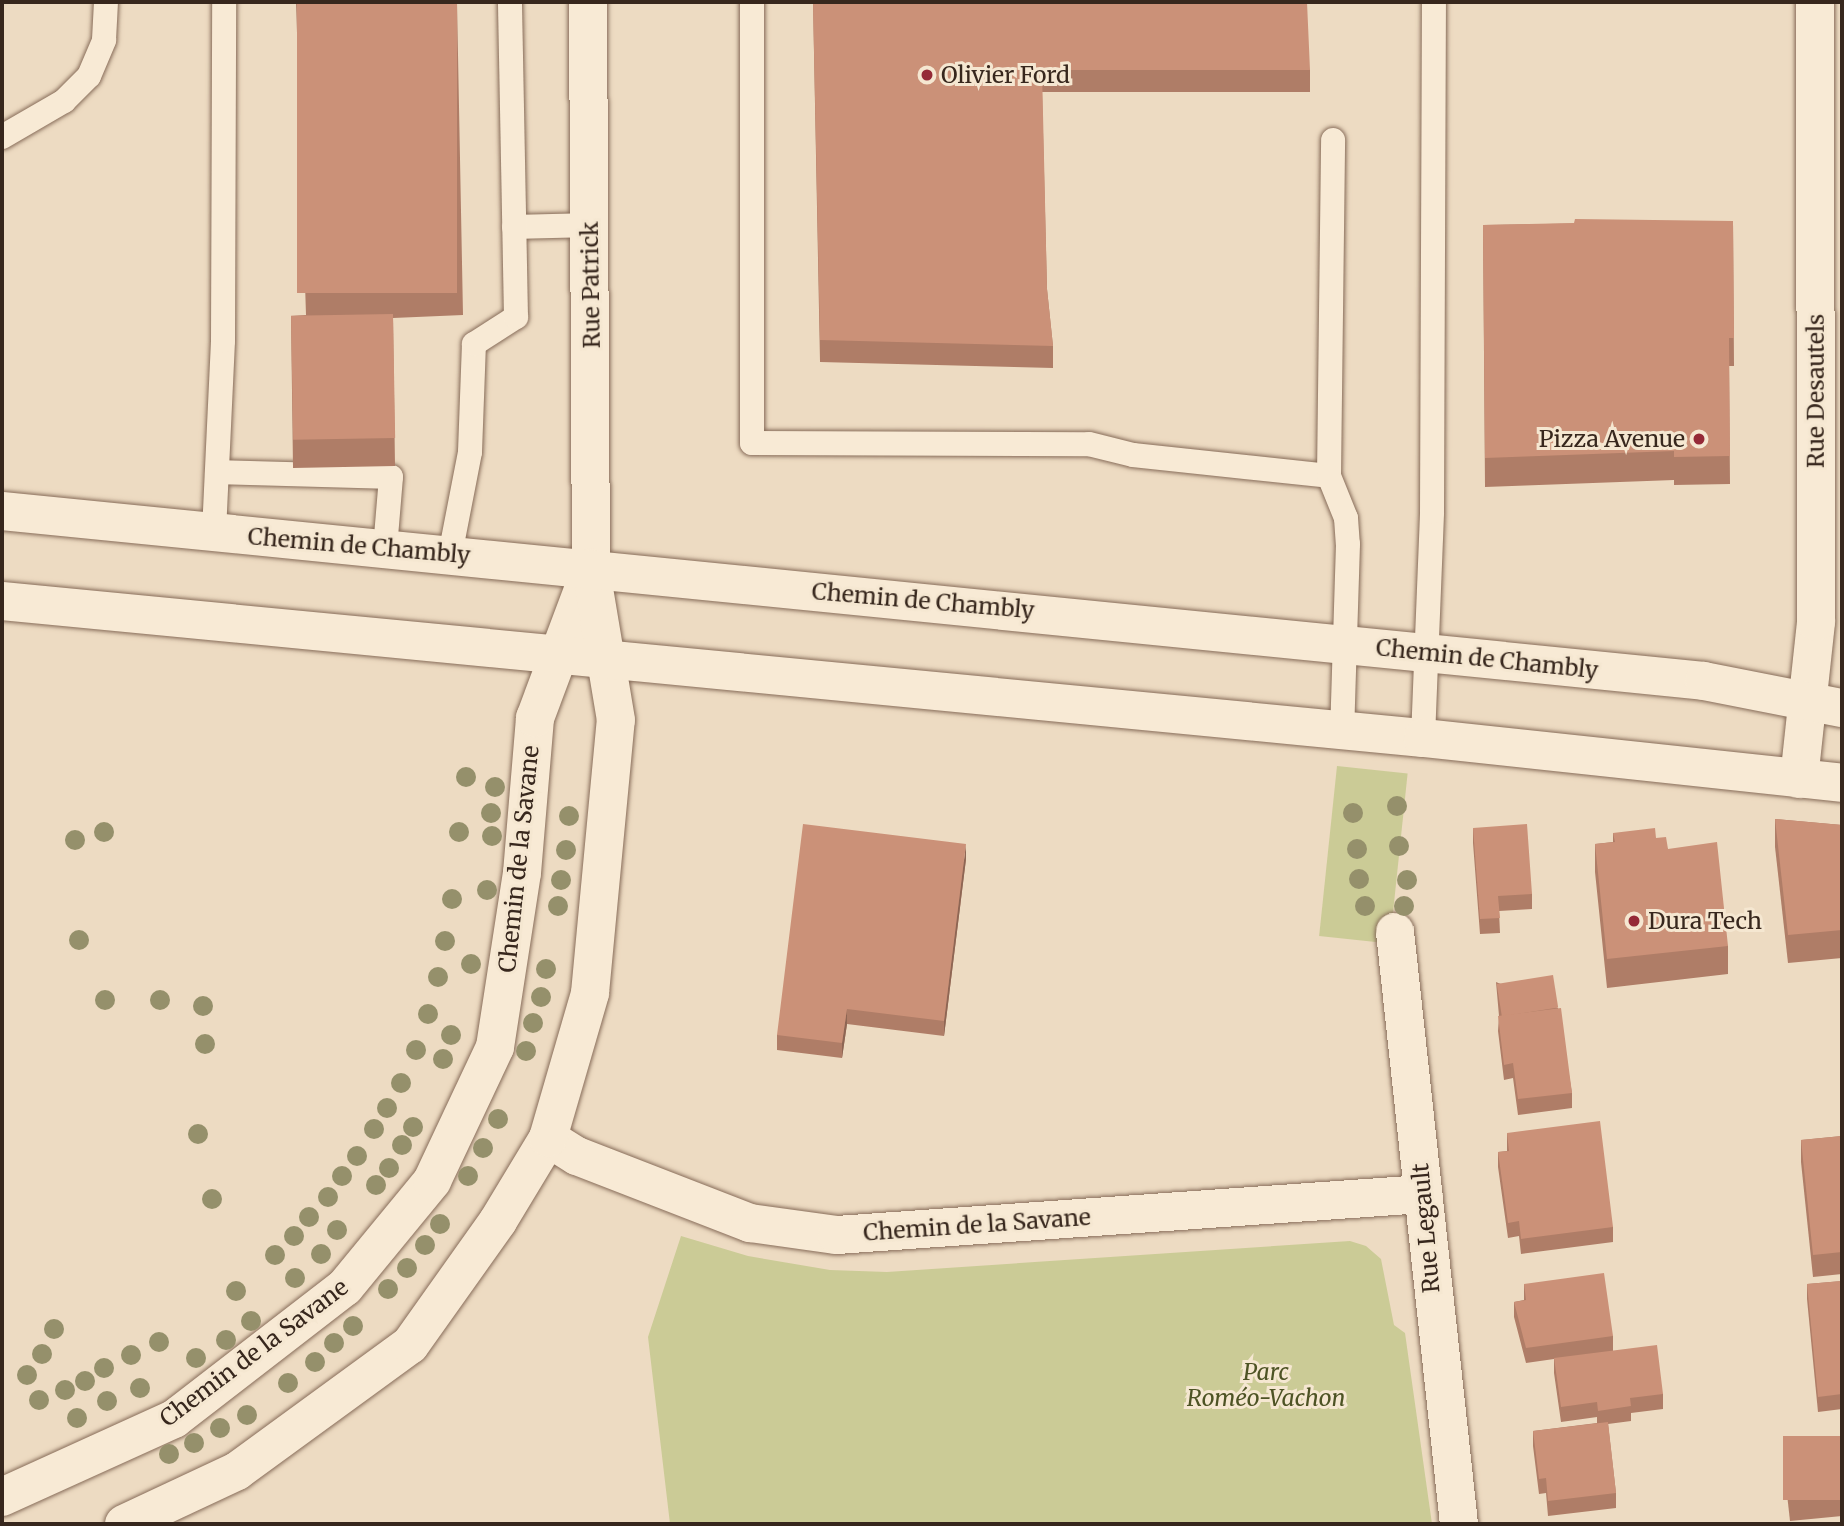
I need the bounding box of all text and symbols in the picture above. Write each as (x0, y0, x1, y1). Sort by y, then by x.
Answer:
place label: Olivier Ford (941, 61, 1070, 89)
marker: Olivier Ford (919, 67, 935, 83)
street label: Rue Patrick (576, 221, 606, 349)
street label: Rue Desautels (1802, 314, 1830, 468)
place label: Pizza Avenue (1539, 425, 1685, 453)
marker: Pizza Avenue (1691, 431, 1707, 447)
street label: Chemin de Chambly (247, 523, 471, 569)
street label: Chemin de Chambly (811, 578, 1035, 624)
street label: Chemin de Chambly (1375, 634, 1599, 684)
street label: Chemin de la Savane (493, 744, 545, 974)
place label: Dura Tech (1648, 907, 1762, 935)
marker: Dura Tech (1626, 913, 1642, 929)
street label: Rue Legault (1407, 1162, 1445, 1294)
street label: Chemin de la Savane (862, 1203, 1092, 1247)
street label: Chemin de la Savane (155, 1273, 353, 1433)
park label: Parc Roméo-Vachon (1187, 1358, 1345, 1412)

